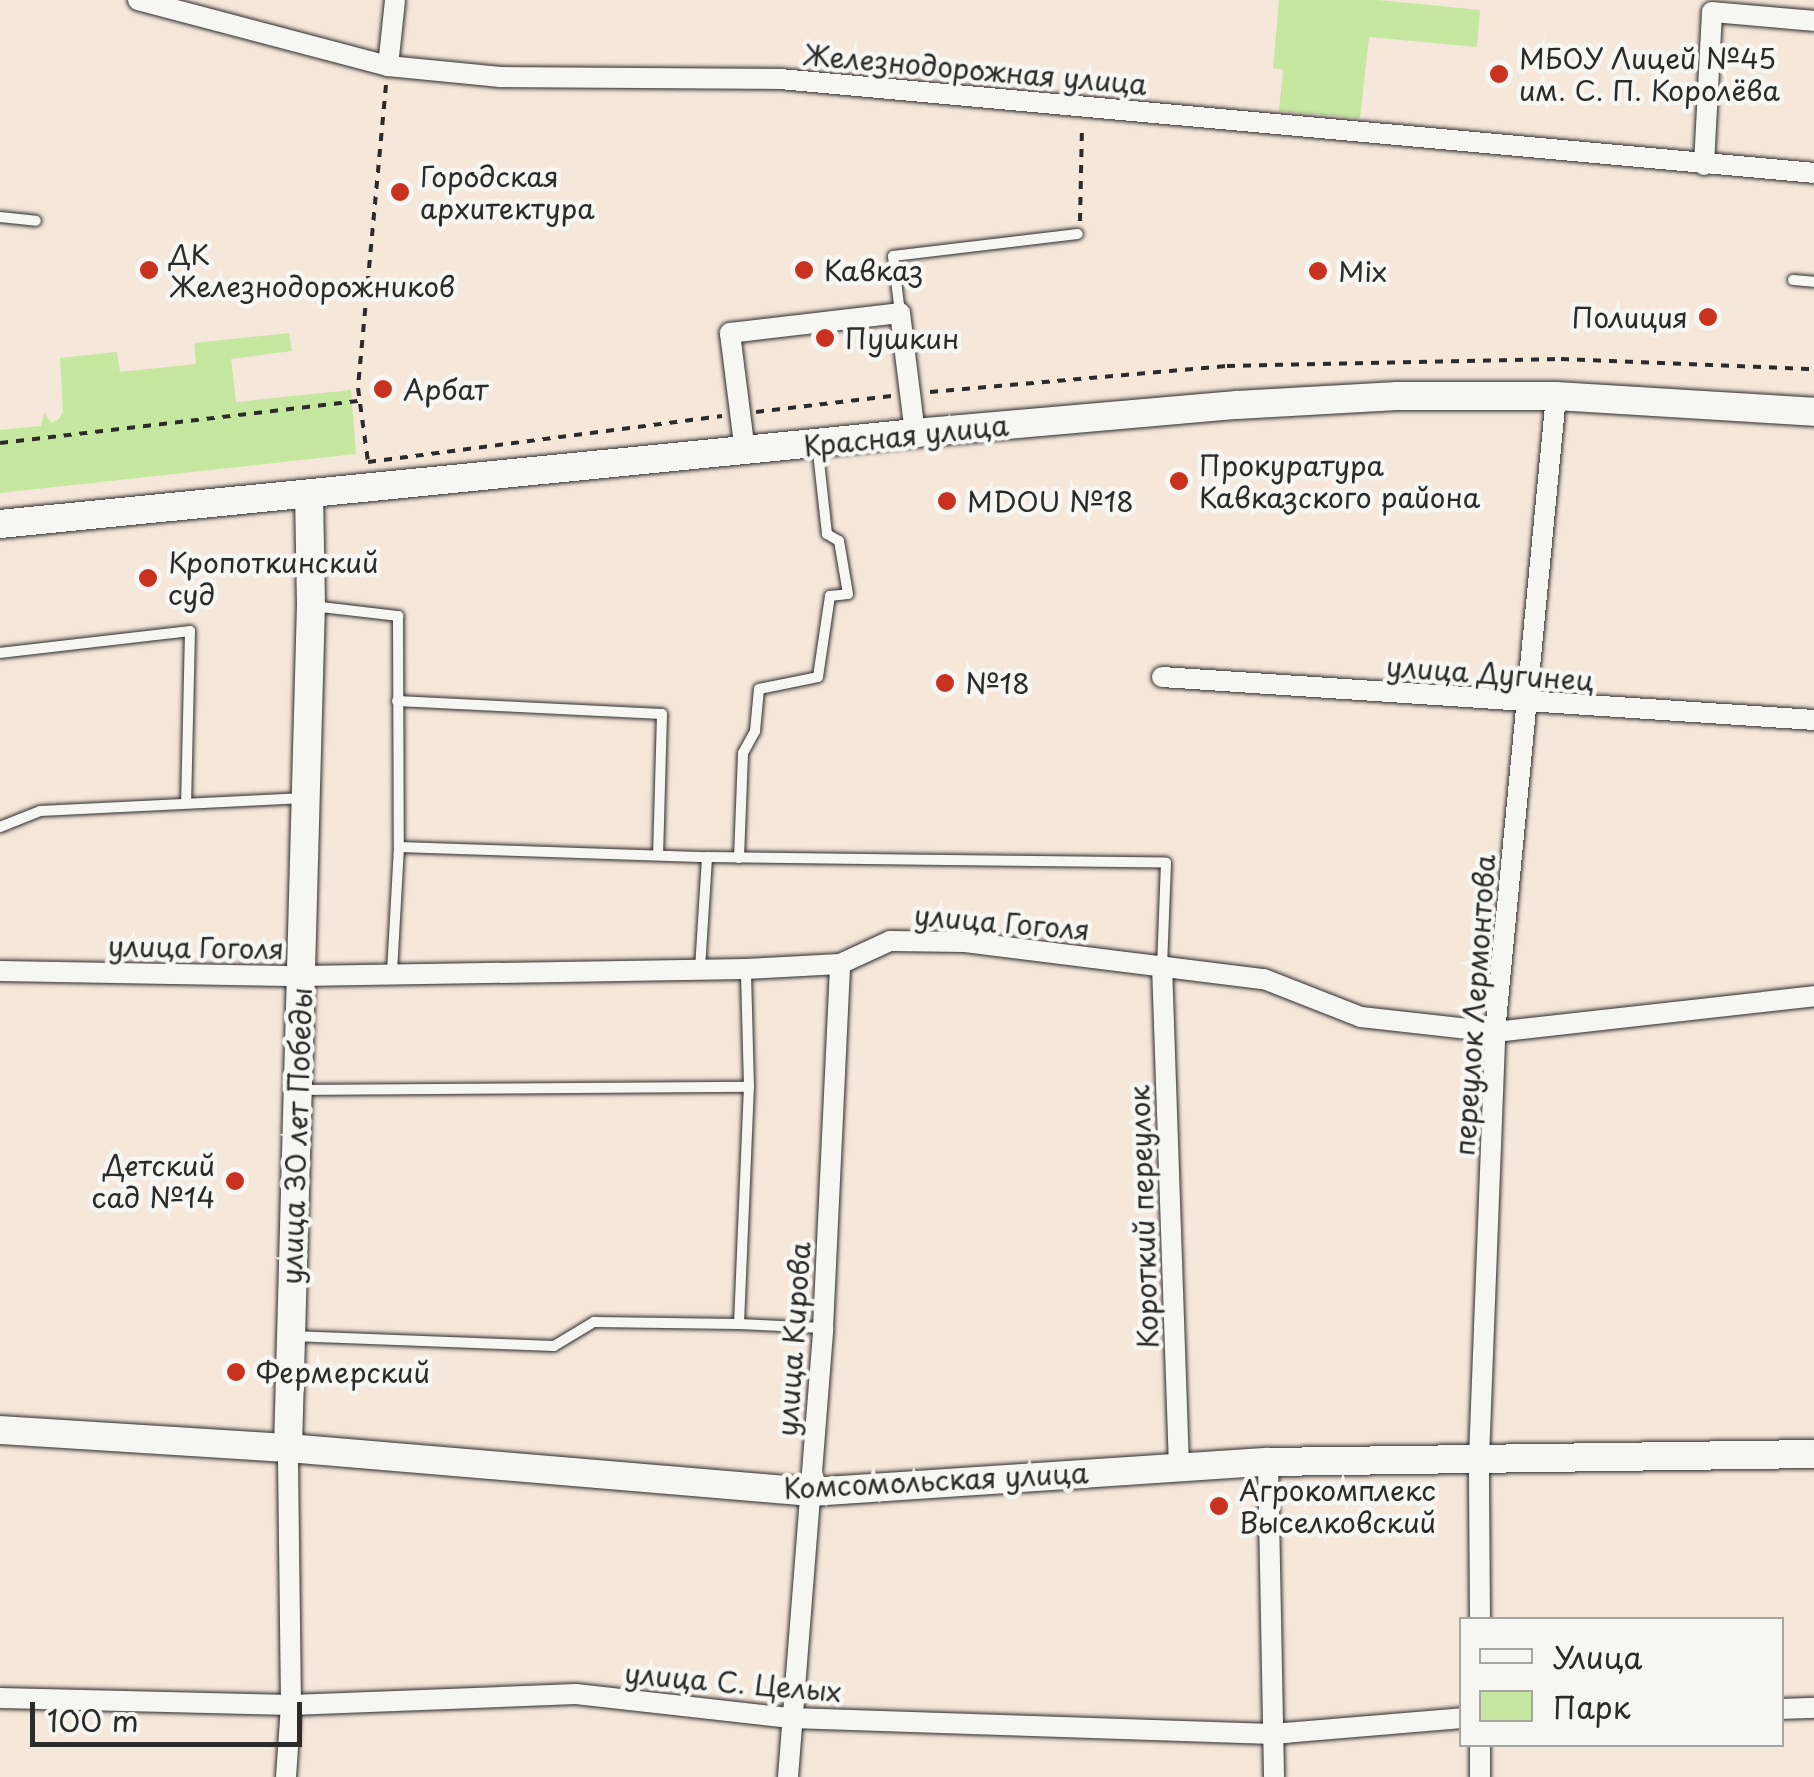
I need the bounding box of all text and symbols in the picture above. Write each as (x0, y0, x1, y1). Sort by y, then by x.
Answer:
street label: Железнодорожная улица (801, 37, 1149, 101)
place label: МБОУ Лицей №45 им. С. П. Королёва (1519, 41, 1781, 107)
marker: МБОУ Лицей №45 им. С. П. Королёва (1488, 63, 1510, 85)
place label: Городская архитектура (420, 159, 595, 225)
marker: Городская архитектура (389, 181, 411, 203)
place label: ДК Железнодорожников (169, 237, 455, 303)
place label: Кавказ (824, 253, 923, 287)
place label: Mix (1338, 254, 1387, 288)
marker: ДК Железнодорожников (138, 259, 160, 281)
marker: Кавказ (793, 259, 815, 281)
marker: Mix (1307, 260, 1329, 282)
place label: Полиция (1572, 300, 1688, 334)
marker: Полиция (1697, 306, 1719, 328)
place label: Пушкин (845, 321, 960, 355)
marker: Пушкин (814, 327, 836, 349)
place label: Арбат (403, 372, 488, 406)
marker: Арбат (372, 378, 394, 400)
street label: Красная улица (801, 407, 1011, 463)
place label: Прокуратура Кавказского района (1199, 448, 1481, 514)
marker: Прокуратура Кавказского района (1168, 470, 1190, 492)
place label: MDOU №18 (967, 484, 1133, 518)
marker: MDOU №18 (936, 490, 958, 512)
place label: Кропоткинский суд (168, 545, 378, 611)
marker: Кропоткинский суд (137, 567, 159, 589)
street label: улица Дугинец (1384, 649, 1596, 697)
place label: №18 (965, 666, 1030, 700)
marker: №18 (934, 672, 956, 694)
street label: переулок Лермонтова (1447, 853, 1501, 1157)
street label: улица Гоголя (912, 897, 1092, 947)
street label: улица Гоголя (107, 929, 285, 965)
street label: улица 30 лет Победы (274, 986, 318, 1286)
street label: Короткий переулок (1122, 1085, 1164, 1349)
place label: Детский сад №14 (92, 1148, 215, 1214)
marker: Детский сад №14 (224, 1170, 246, 1192)
street label: улица Кирова (769, 1240, 817, 1438)
place label: Фермерский (256, 1355, 430, 1389)
marker: Фермерский (225, 1361, 247, 1383)
street label: Комсомольская улица (782, 1455, 1090, 1505)
place label: Агрокомплекс Выселковский (1239, 1473, 1436, 1539)
marker: Агрокомплекс Выселковский (1208, 1495, 1230, 1517)
legend (1459, 1617, 1784, 1747)
text: Улица (1553, 1634, 1642, 1679)
street label: улица С. Целых (623, 1656, 843, 1708)
scale bar (35, 1682, 308, 1744)
text: Парк (1553, 1684, 1630, 1729)
text: 100 m (47, 1697, 139, 1742)

